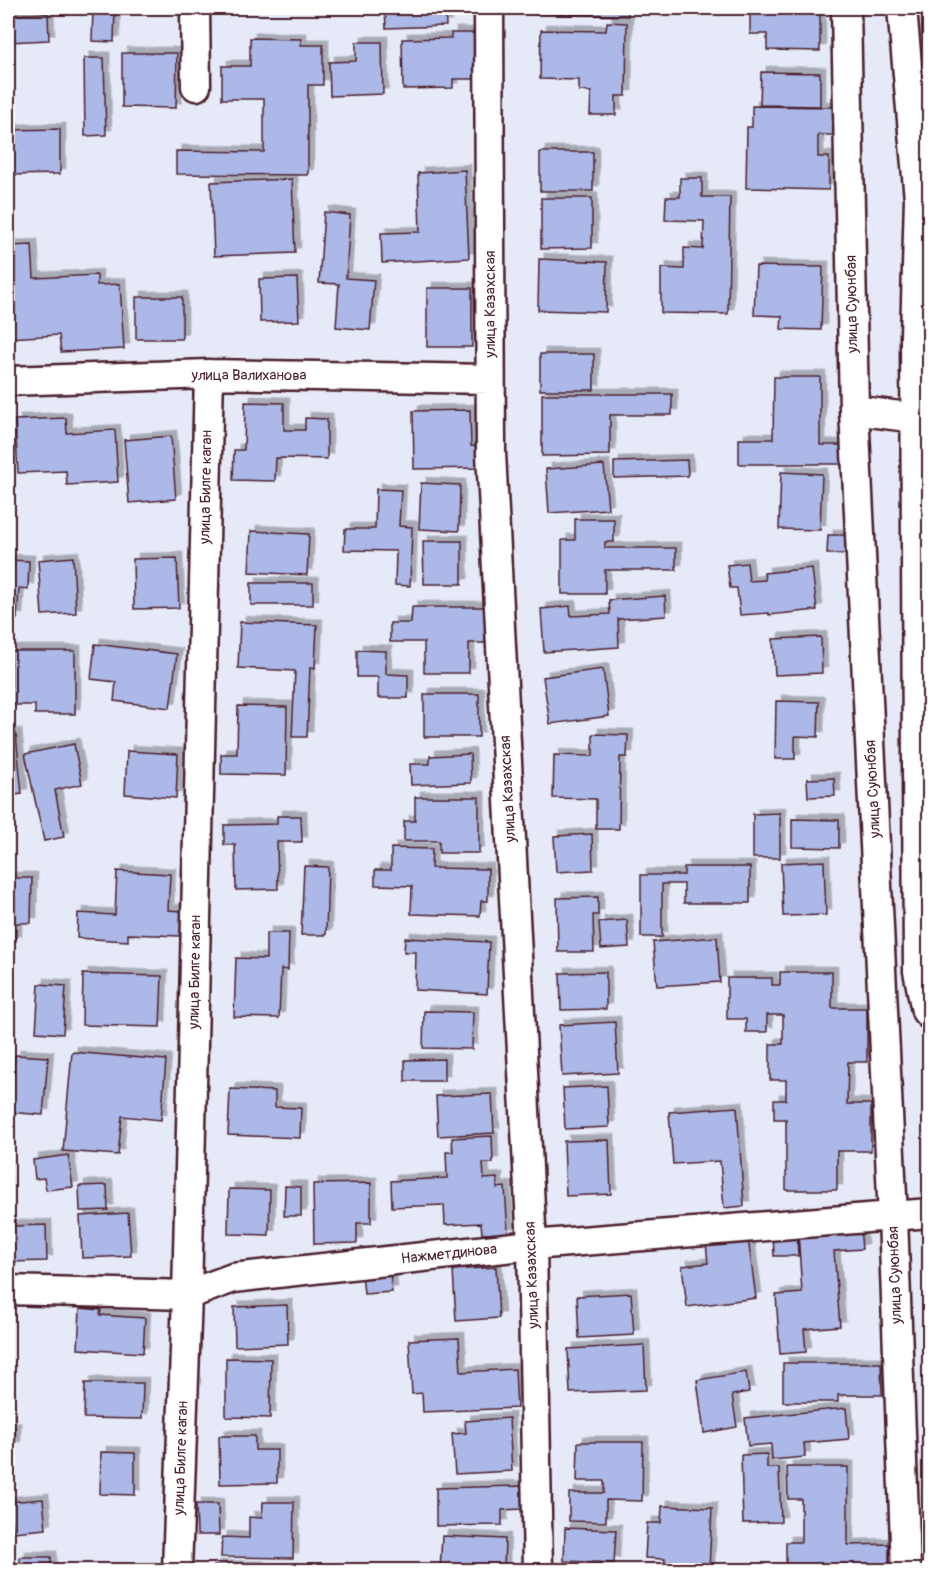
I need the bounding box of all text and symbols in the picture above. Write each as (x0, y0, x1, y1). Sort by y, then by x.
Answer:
street label: улица Казахская (481, 250, 500, 359)
street label: улица Суюнбая (842, 255, 862, 354)
street label: улица Валиханова (190, 366, 307, 385)
street label: улица Билге каган (195, 430, 216, 545)
street label: улица Казахская (496, 735, 520, 844)
street label: улица Суюнбая (861, 740, 885, 839)
street label: улица Билге каган (184, 915, 205, 1030)
street label: улица Казахская (521, 1221, 543, 1330)
street label: улица Суюнбая (884, 1226, 906, 1325)
street label: Нажметдинова (400, 1240, 498, 1268)
street label: улица Билге каган (169, 1401, 192, 1516)

